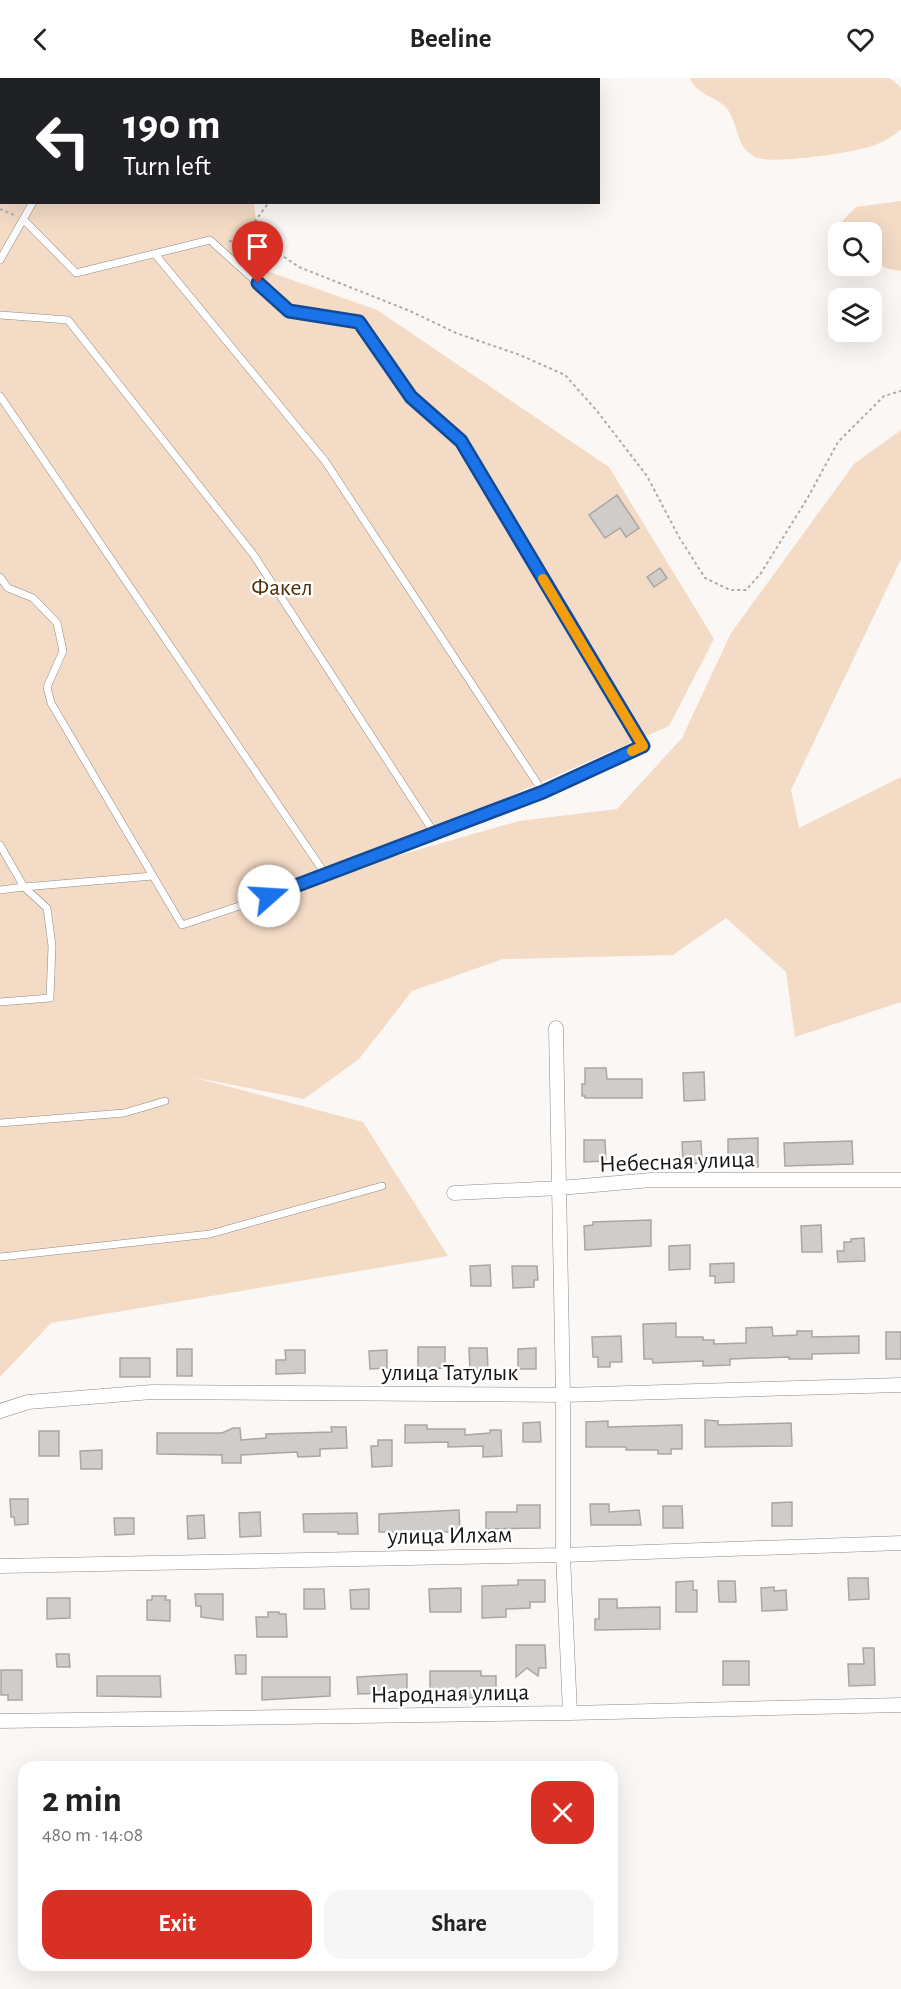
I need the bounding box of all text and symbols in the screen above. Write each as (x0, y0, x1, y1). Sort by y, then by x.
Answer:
icon: back (24, 23, 57, 56)
icon: heart (844, 23, 877, 56)
text: Beeline (409, 25, 492, 52)
icon: left (24, 102, 102, 180)
text: 190 m (123, 104, 221, 146)
text: Turn left (123, 153, 211, 180)
pin (232, 221, 283, 283)
map controls (828, 222, 882, 342)
button: search (828, 222, 882, 276)
icon: arrive (241, 230, 274, 263)
button: layers (828, 288, 882, 342)
park label: Факел (251, 576, 313, 600)
position arrow (237, 864, 301, 928)
street label: Небесная улица (599, 1147, 755, 1177)
street label: улица Татулык (381, 1361, 518, 1385)
street label: улица Илхам (386, 1523, 513, 1549)
street label: Народная улица (370, 1681, 530, 1707)
button: close (531, 1781, 594, 1844)
text: 2 min (42, 1782, 122, 1818)
text: 480 m · 14:08 (42, 1825, 143, 1845)
button: Exit (42, 1890, 312, 1959)
button: Share (324, 1890, 594, 1959)

